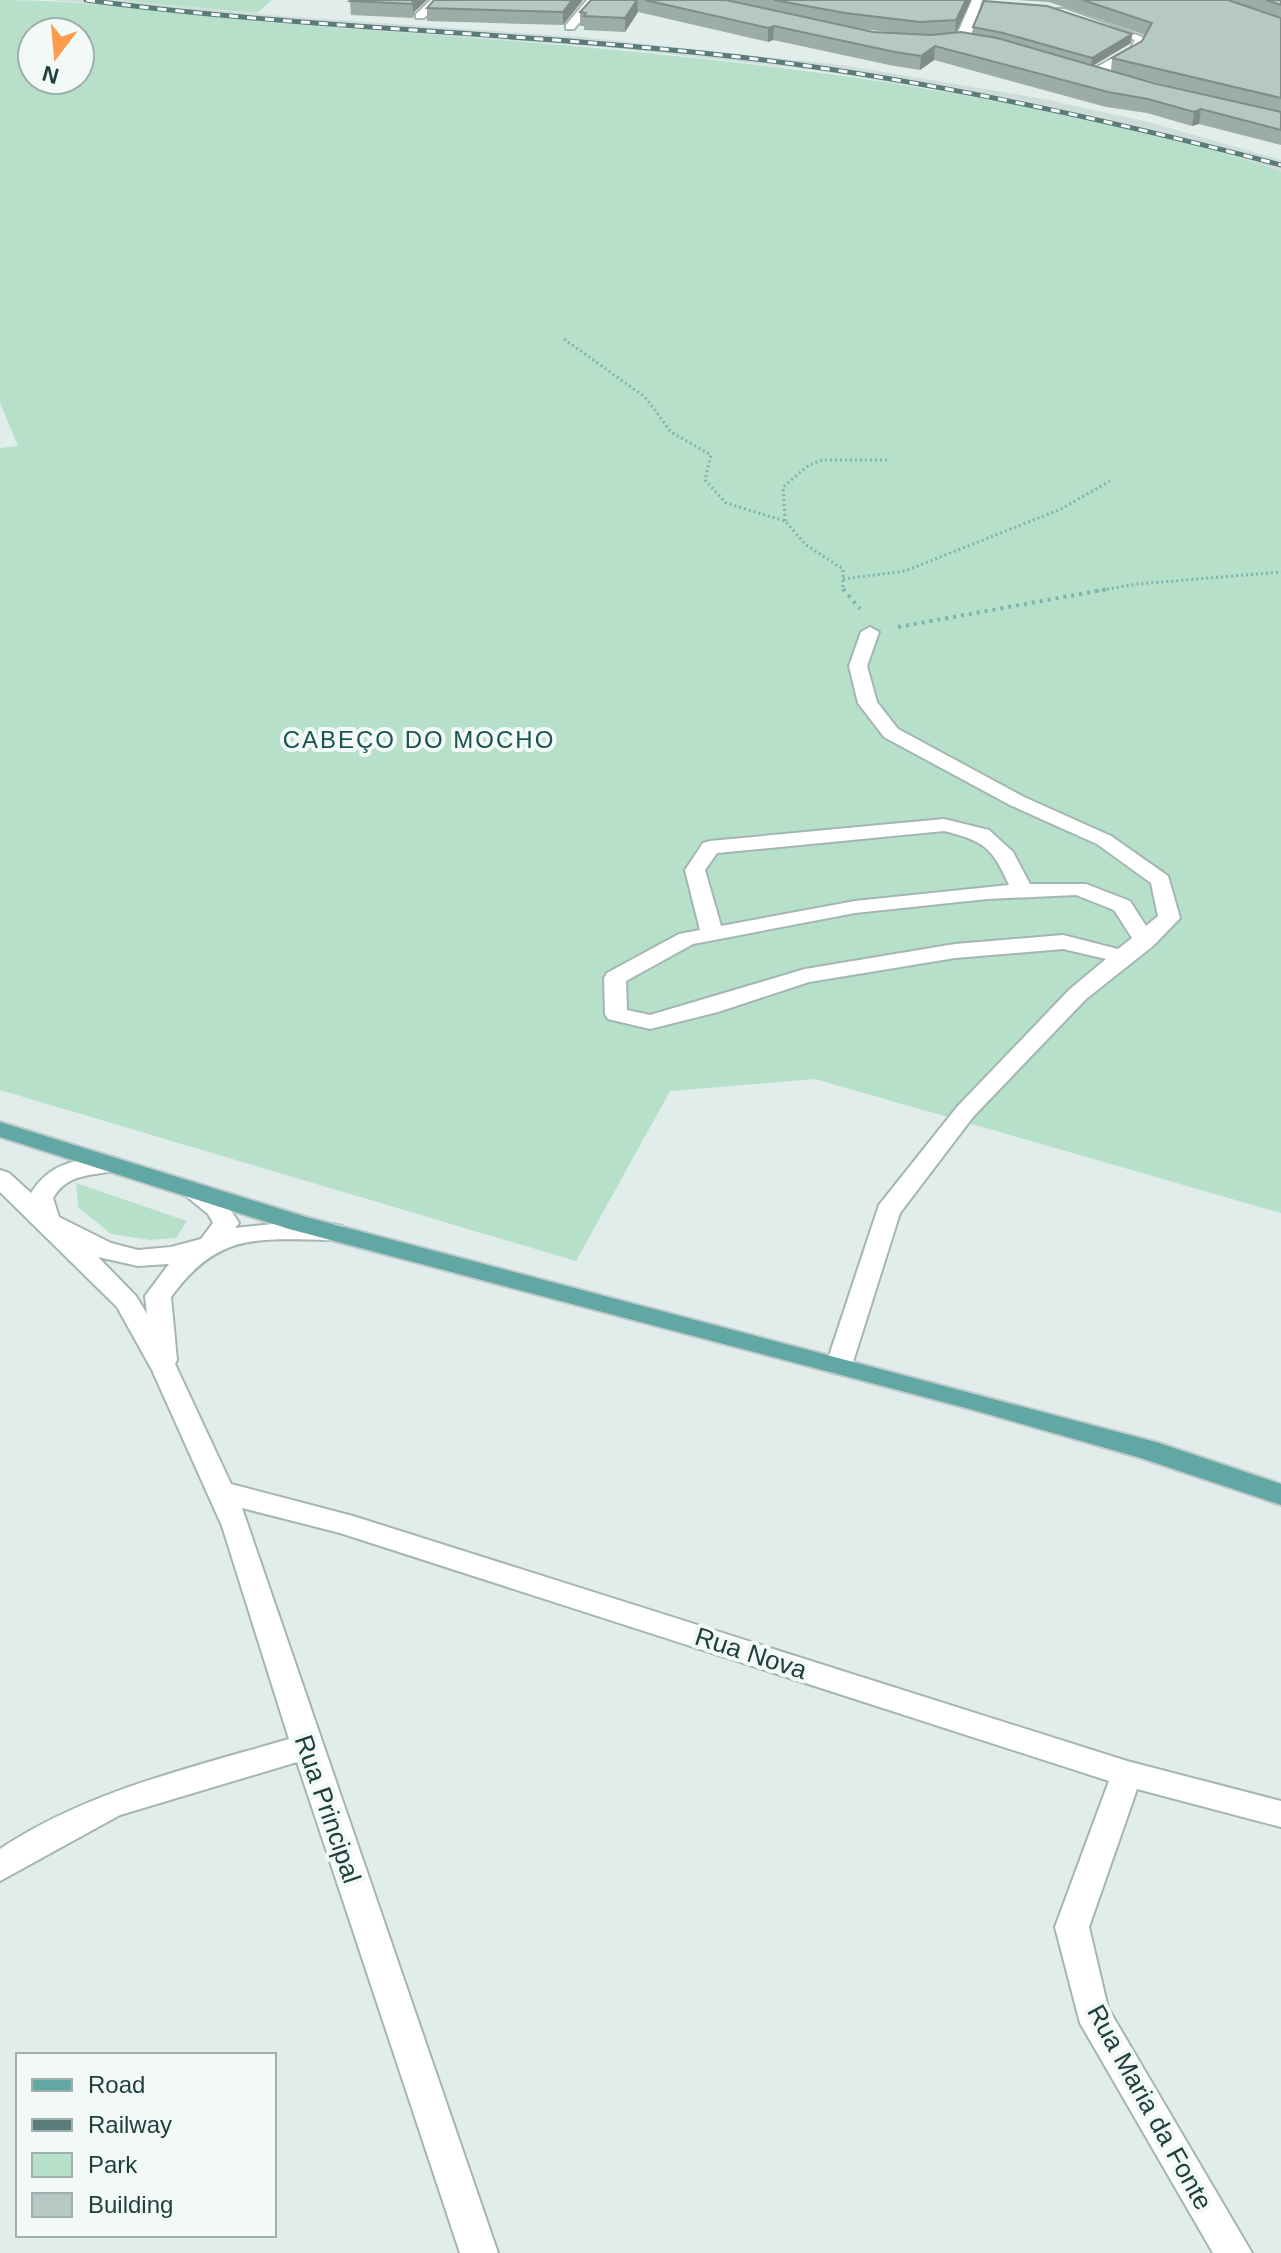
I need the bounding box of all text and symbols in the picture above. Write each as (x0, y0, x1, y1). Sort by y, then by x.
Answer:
north arrow (16, 16, 96, 96)
text: N (40, 61, 62, 89)
district label: CABEÇO DO MOCHO (283, 726, 555, 753)
street label: Rua Nova (691, 1621, 811, 1685)
street label: Rua Principal (289, 1731, 367, 1887)
street label: Rua Maria da Fonte (1081, 1999, 1219, 2215)
legend (16, 2053, 276, 2237)
text: Road (88, 2071, 145, 2098)
text: Railway (88, 2111, 172, 2138)
text: Park (88, 2151, 138, 2178)
text: Building (88, 2191, 173, 2218)

